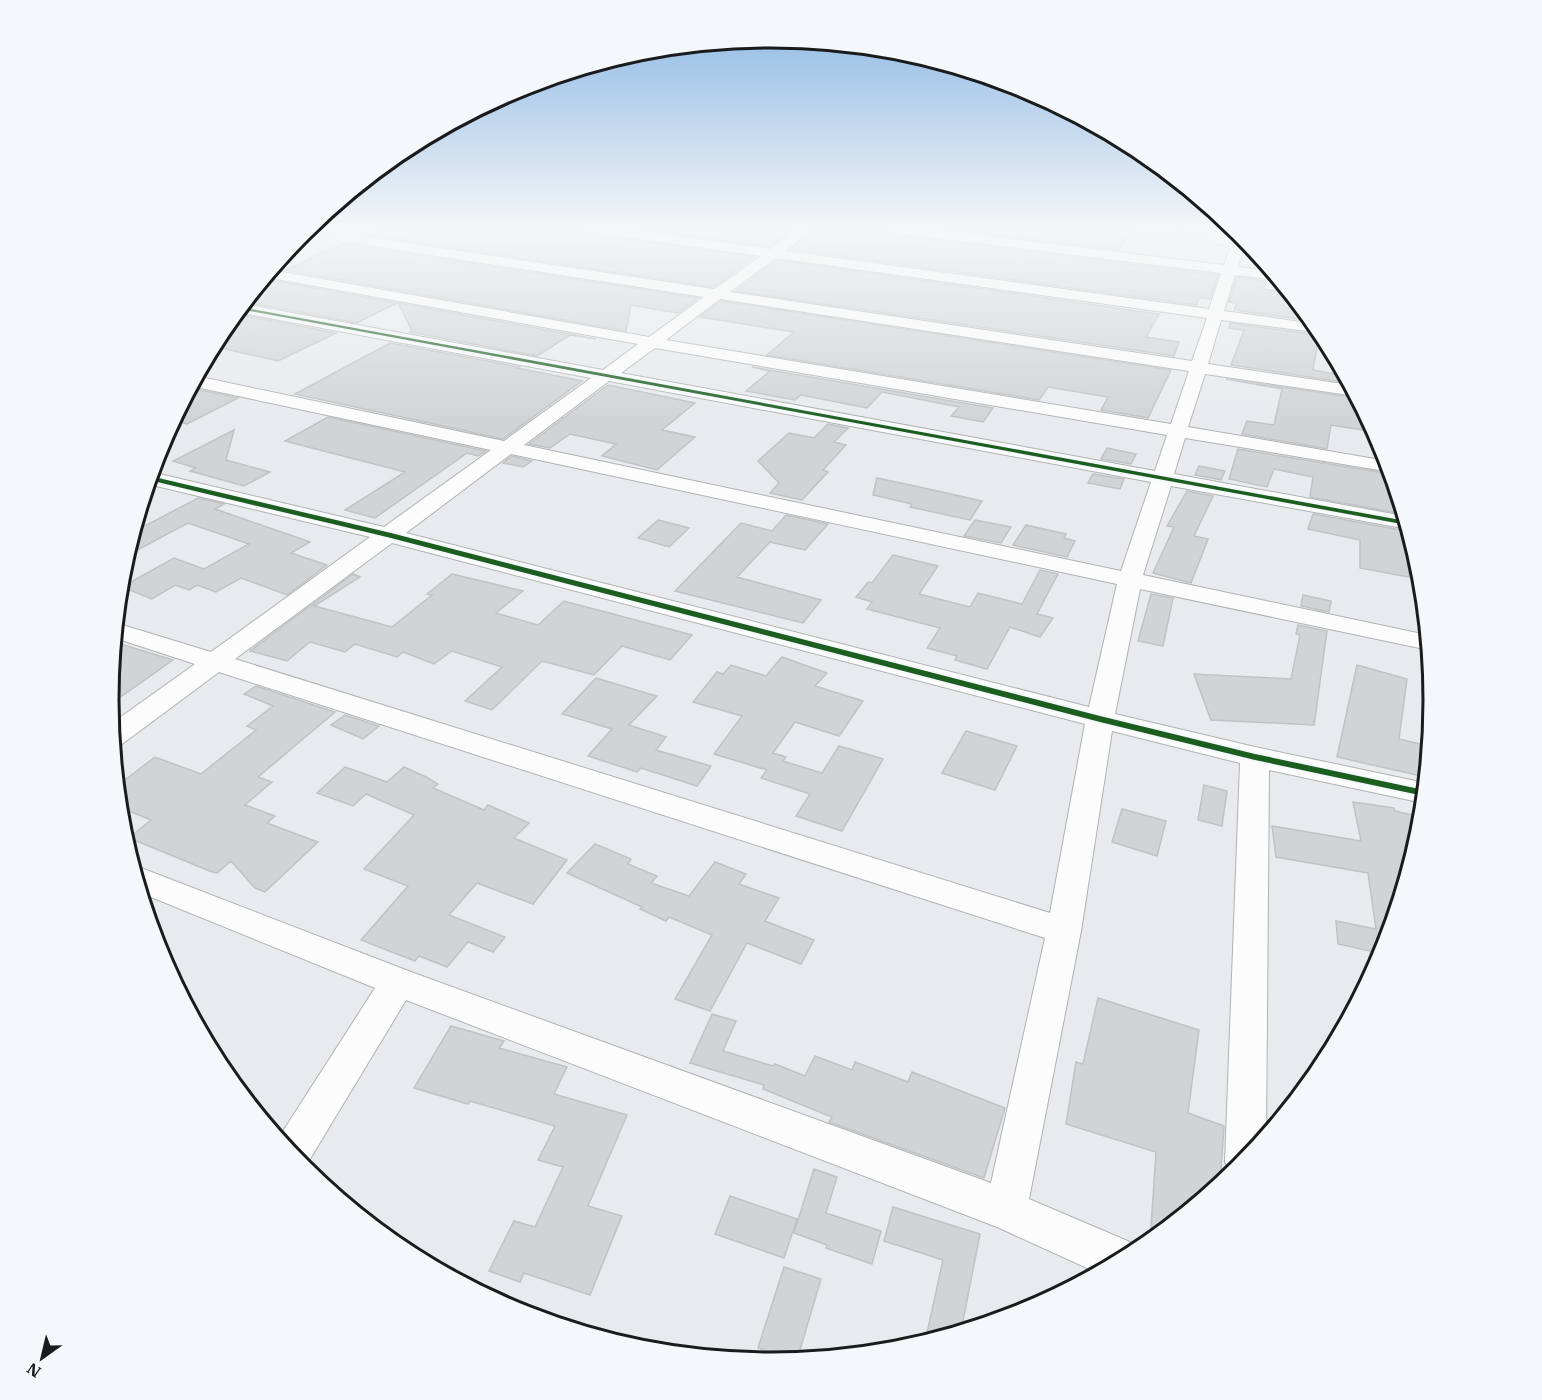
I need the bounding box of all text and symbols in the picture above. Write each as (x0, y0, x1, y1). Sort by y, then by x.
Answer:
north arrow (12, 1328, 72, 1388)
text: N (23, 1359, 44, 1382)

